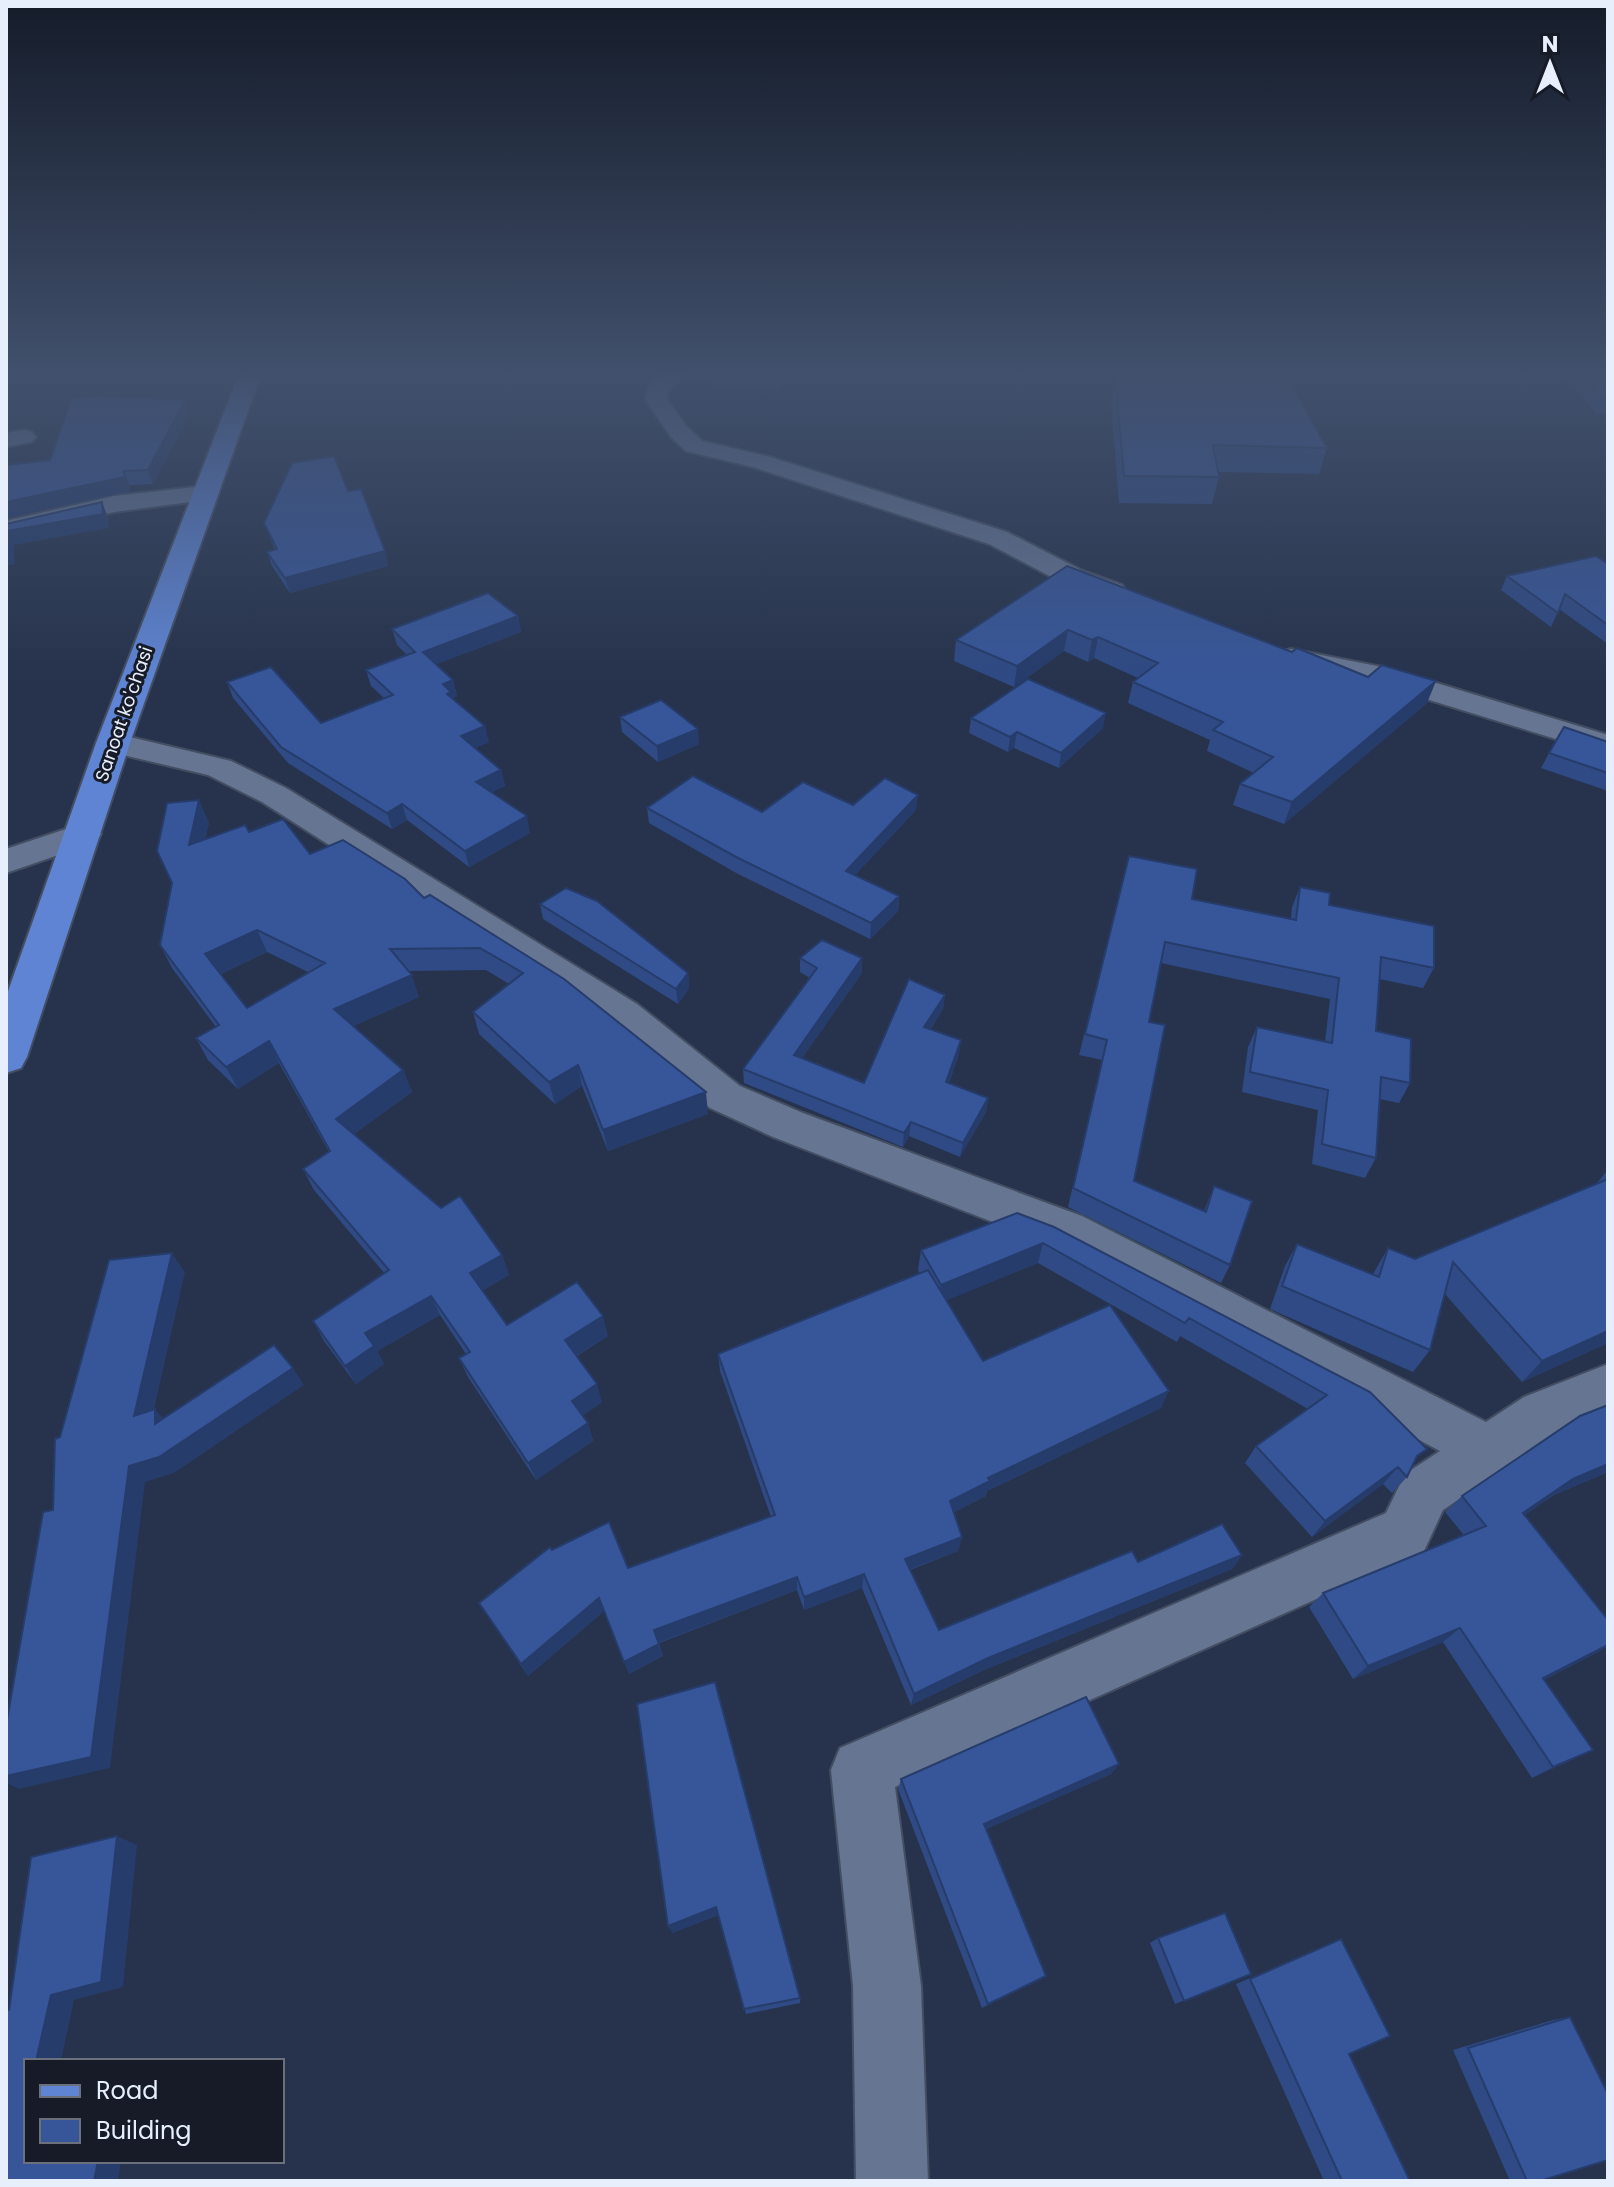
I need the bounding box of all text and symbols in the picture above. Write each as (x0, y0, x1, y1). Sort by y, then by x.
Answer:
north arrow (1510, 24, 1590, 104)
text: N (1542, 29, 1558, 60)
street label: Sanoat ko'chasi (89, 643, 158, 785)
legend (24, 2059, 284, 2163)
text: Road (96, 2074, 158, 2107)
text: Building (96, 2114, 192, 2147)

